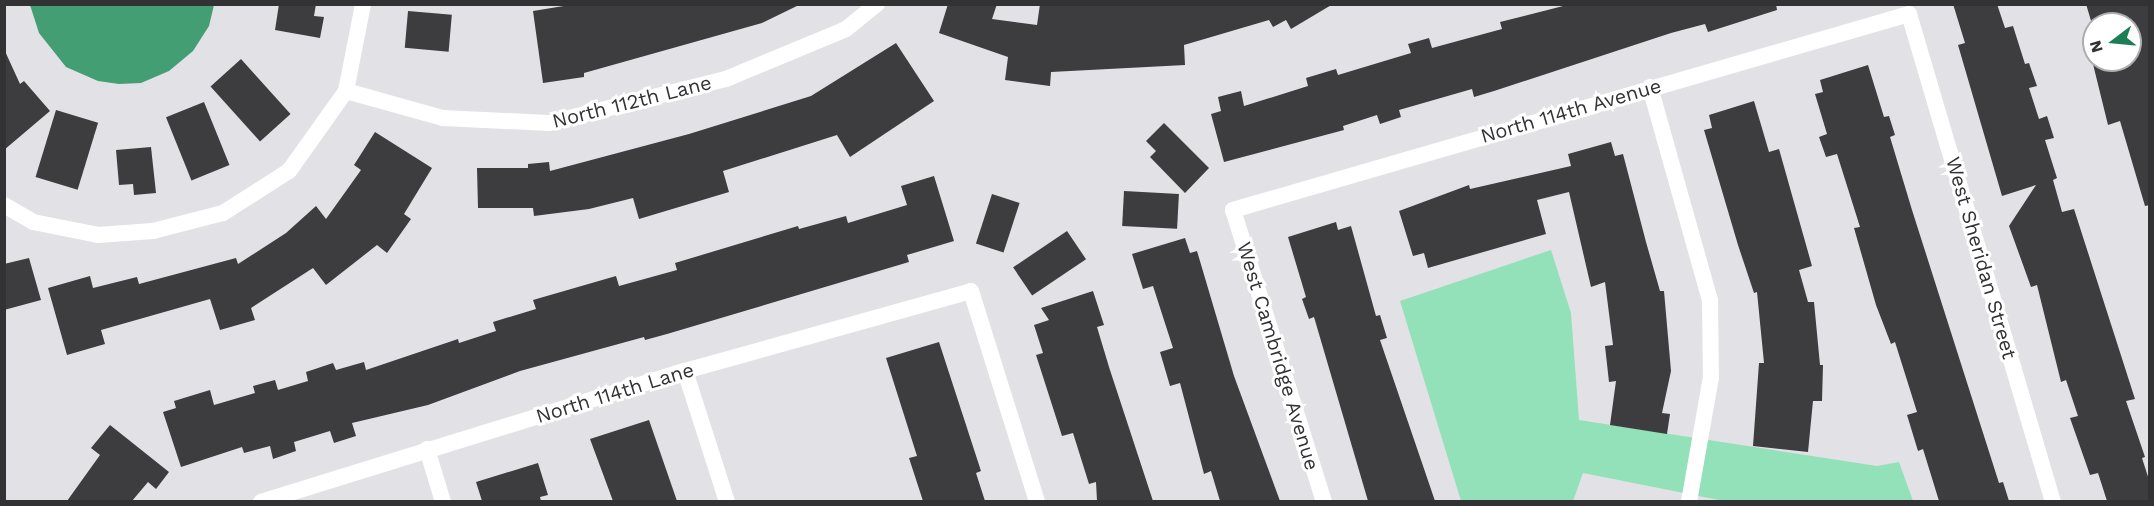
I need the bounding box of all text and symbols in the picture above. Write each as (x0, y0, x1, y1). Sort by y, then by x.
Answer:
north arrow (2082, 12, 2142, 72)
text: N (2085, 38, 2107, 55)
street label: North 112th Lane (550, 71, 714, 133)
street label: North 114th Avenue (1477, 74, 1665, 148)
street label: West Sheridan Street (1941, 154, 2021, 362)
street label: West Cambridge Avenue (1232, 239, 1324, 473)
street label: North 114th Lane (533, 358, 697, 428)

